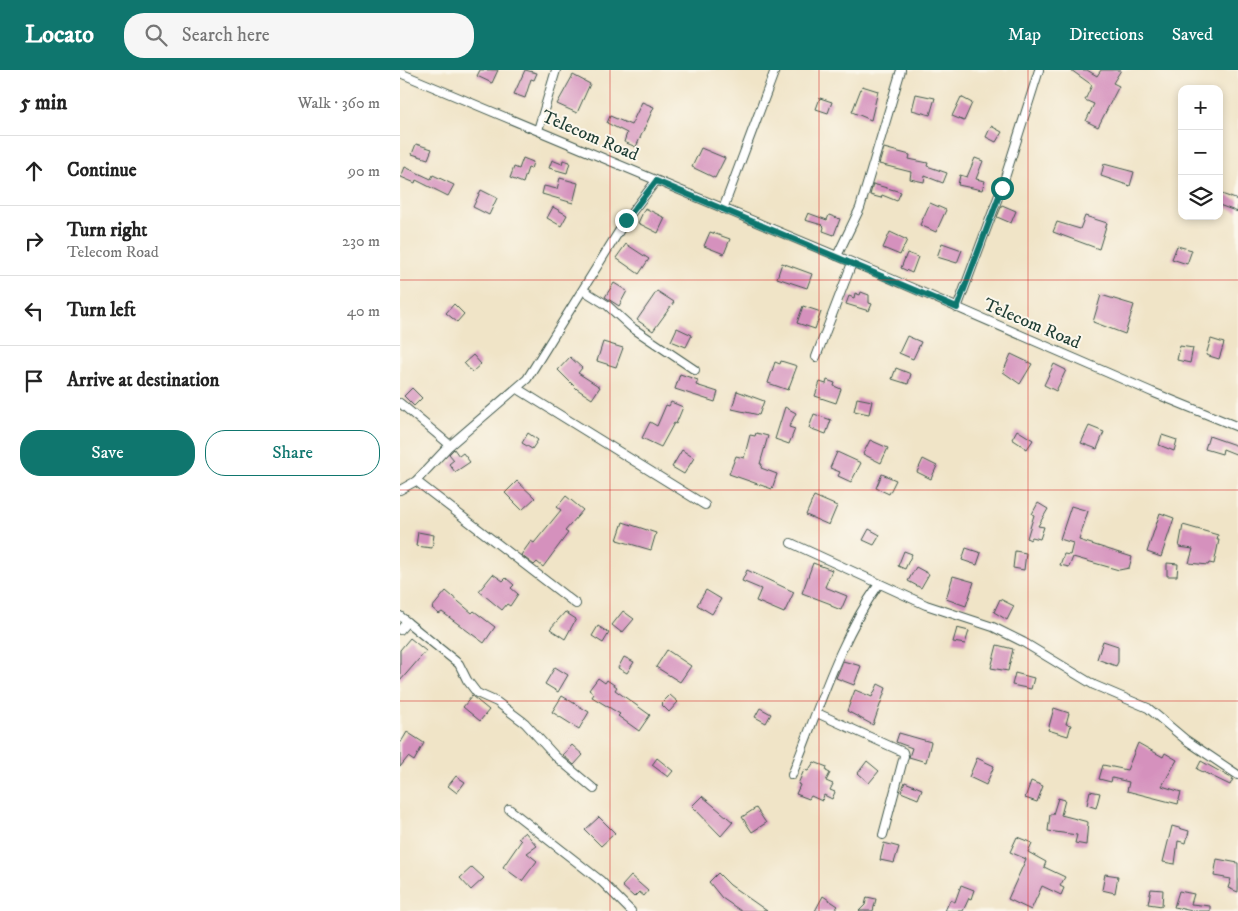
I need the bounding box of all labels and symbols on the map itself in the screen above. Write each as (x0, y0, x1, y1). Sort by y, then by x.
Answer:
street label: Telecom Road (538, 106, 642, 166)
route start (991, 177, 1014, 200)
route end (615, 209, 638, 232)
street label: Telecom Road (980, 294, 1084, 354)

